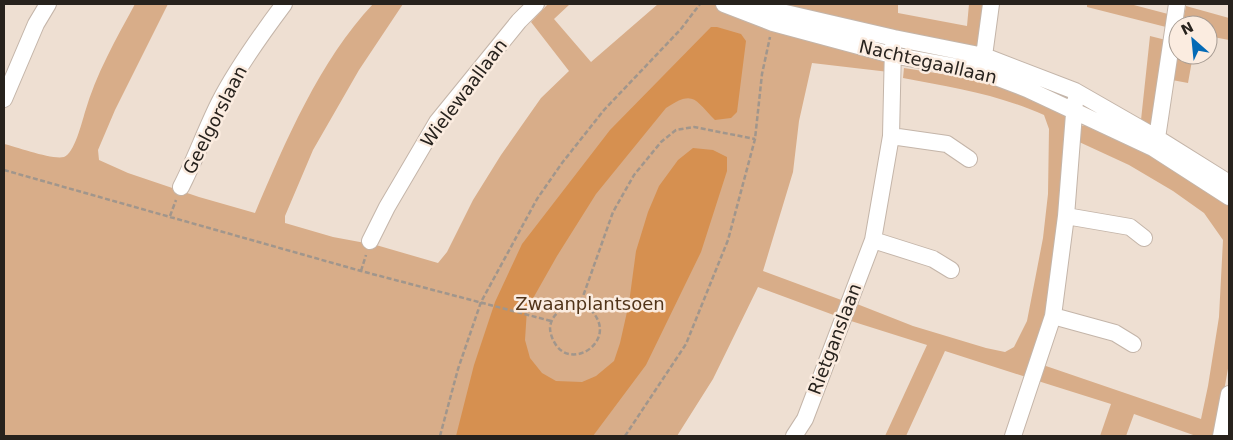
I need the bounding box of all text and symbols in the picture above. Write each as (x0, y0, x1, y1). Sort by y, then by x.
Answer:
north arrow (1168, 15, 1218, 65)
text: N (1178, 19, 1196, 38)
street label: Wielewaallaan (416, 35, 511, 151)
street label: Nachtegaallaan (857, 35, 999, 88)
street label: Geelgorslaan (178, 62, 251, 177)
street label: Rietganslaan (804, 280, 865, 397)
park label: Zwaanplantsoen (515, 293, 665, 314)

